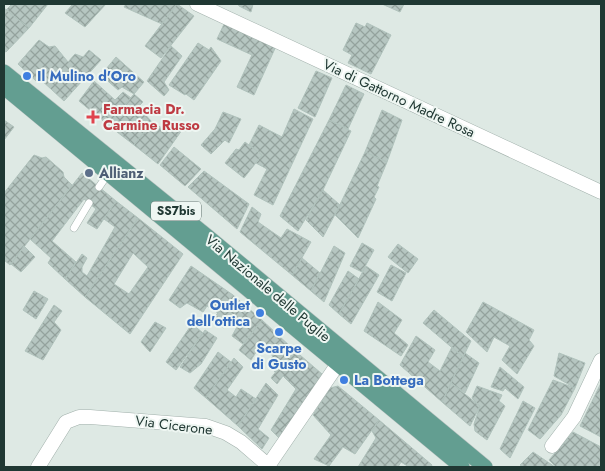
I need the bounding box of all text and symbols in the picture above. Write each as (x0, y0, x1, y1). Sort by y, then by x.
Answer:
street label: Via di Gattorno Madre Rosa (320, 54, 478, 142)
place label: Il Mulino d'Oro (37, 66, 136, 86)
marker: Il Mulino d'Oro (21, 70, 33, 82)
place label: Farmacia Dr. Carmine Russo (103, 99, 200, 135)
marker: Farmacia Dr. Carmine Russo (87, 111, 99, 123)
place label: Allianz (98, 163, 144, 183)
marker: Allianz (83, 167, 95, 179)
road number: SS7bis (151, 202, 201, 220)
street label: Via Nazionale delle Puglie (201, 230, 335, 346)
place label: Outlet dell'ottica (187, 295, 251, 331)
marker: Outlet dell'ottica (254, 307, 266, 319)
marker: Scarpe di Gusto (273, 326, 285, 338)
place label: Scarpe di Gusto (251, 338, 307, 374)
place label: La Bottega (354, 370, 424, 390)
marker: La Bottega (338, 374, 350, 386)
street label: Via Cicerone (134, 410, 214, 440)

